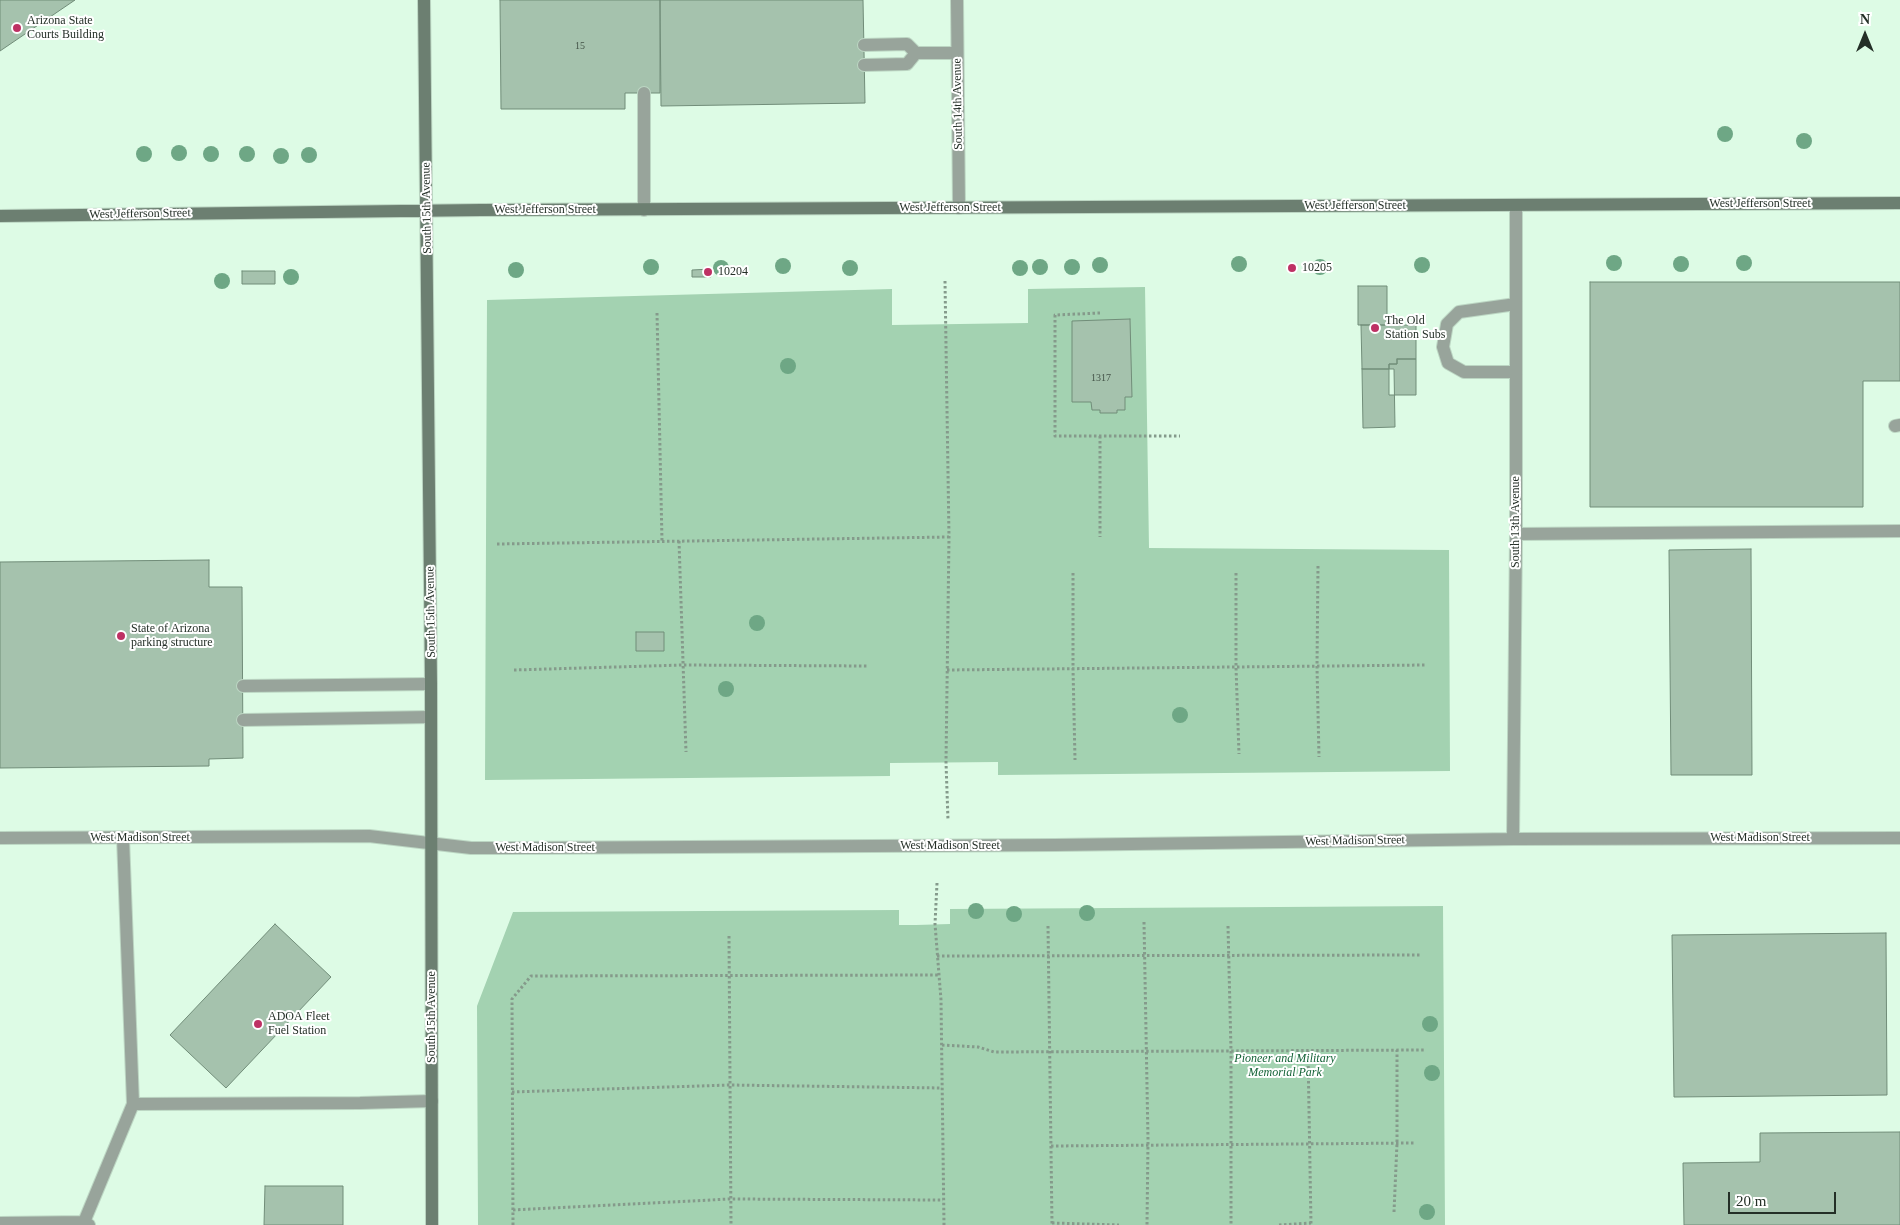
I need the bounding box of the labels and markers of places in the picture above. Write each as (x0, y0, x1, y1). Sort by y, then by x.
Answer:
place label: Arizona State Courts Building (27, 14, 104, 42)
marker: Arizona State Courts Building (11, 22, 23, 34)
place label: 10205 (1302, 261, 1332, 275)
marker: 10205 (1286, 262, 1298, 274)
place label: 10204 (718, 265, 748, 279)
marker: 10204 (702, 266, 714, 278)
place label: The Old Station Subs (1385, 314, 1445, 342)
marker: The Old Station Subs (1369, 322, 1381, 334)
place label: State of Arizona parking structure (131, 622, 213, 650)
marker: State of Arizona parking structure (115, 630, 127, 642)
place label: ADOA Fleet Fuel Station (268, 1010, 330, 1038)
marker: ADOA Fleet Fuel Station (252, 1018, 264, 1030)

